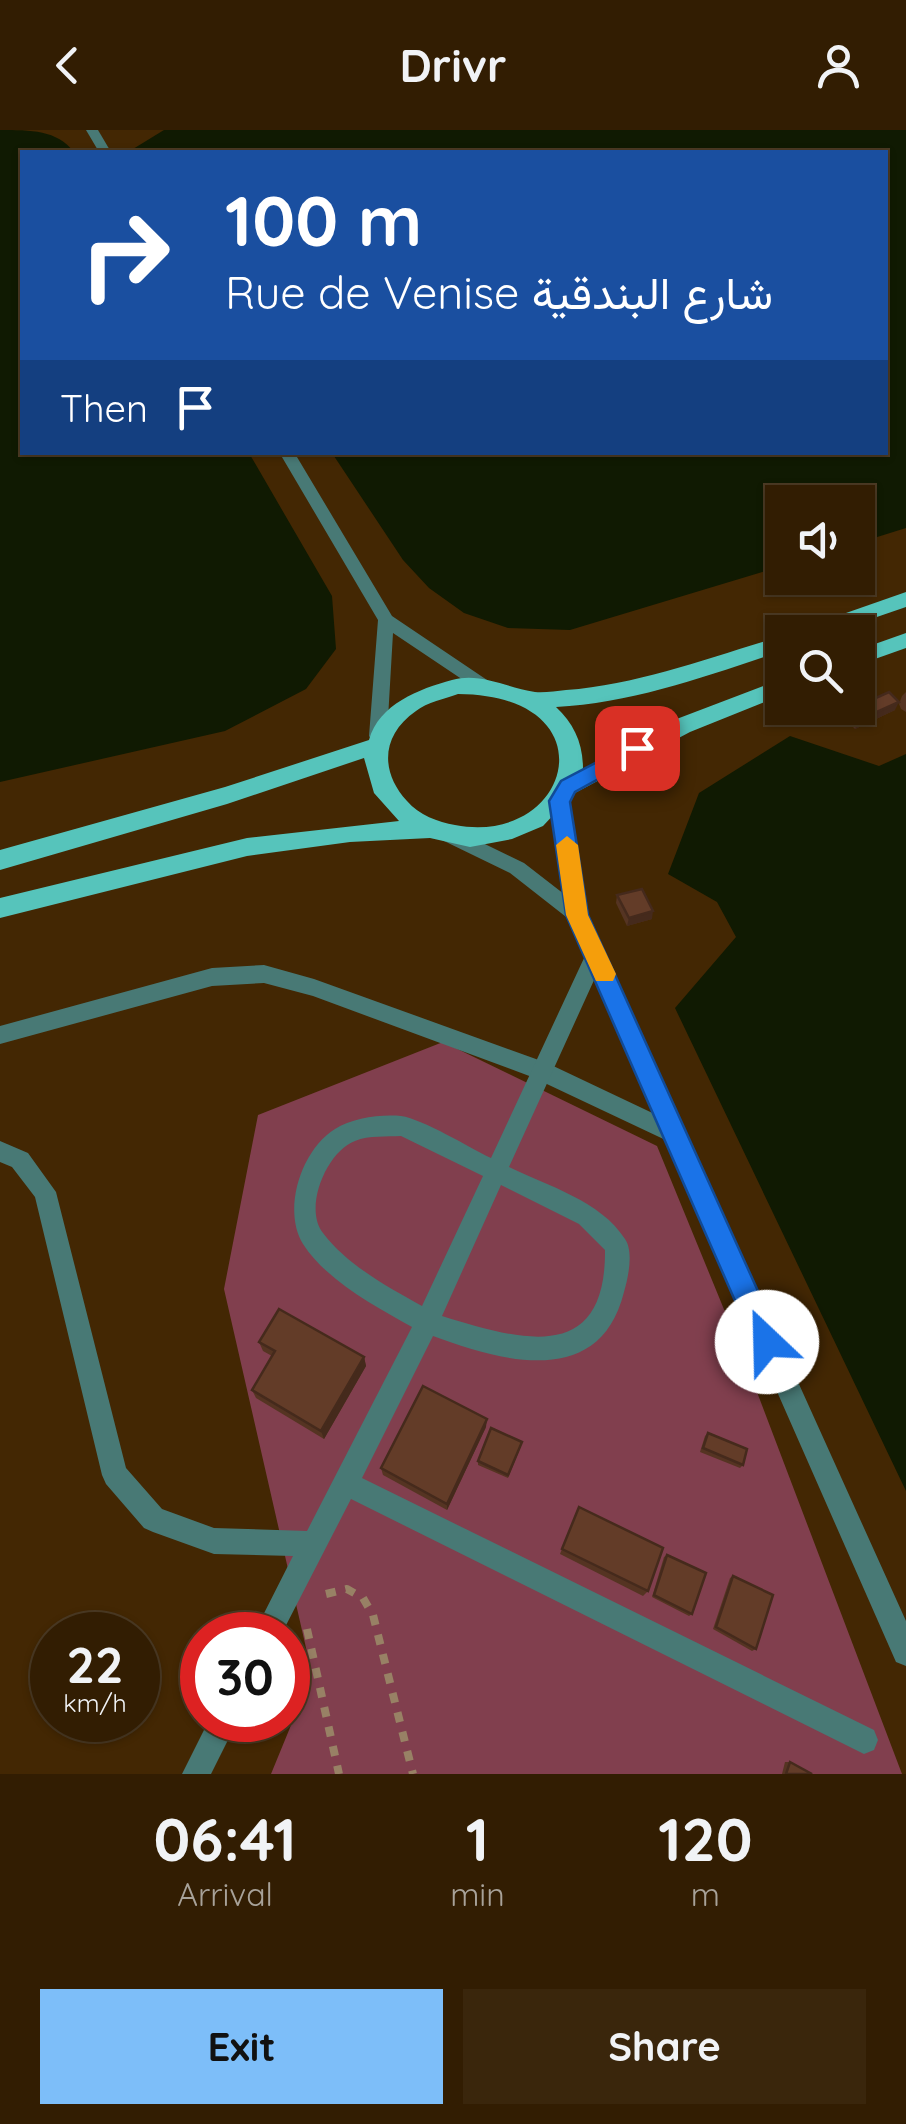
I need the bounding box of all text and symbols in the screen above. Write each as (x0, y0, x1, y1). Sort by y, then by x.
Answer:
text: Drivr (399, 37, 507, 93)
icon: back (40, 38, 95, 93)
icon: person (811, 38, 866, 93)
text: 100 m (225, 176, 422, 264)
icon: right (60, 190, 190, 320)
text: Rue de Venise شارع البندقية (225, 264, 773, 320)
icon: arrive (168, 380, 223, 435)
text: Then (60, 384, 148, 432)
map controls (765, 485, 875, 725)
button: sound (765, 485, 875, 595)
button: search (765, 615, 875, 725)
pin (595, 706, 680, 791)
icon: arrive (610, 721, 665, 776)
position arrow (715, 1290, 819, 1394)
speed limit sign: 30 (180, 1612, 310, 1742)
text: 22 (67, 1633, 123, 1696)
text: km/h (63, 1687, 127, 1718)
text: 06:41 (153, 1801, 297, 1876)
text: 1 (466, 1801, 489, 1876)
text: 120 (658, 1801, 753, 1876)
text: Arrival (177, 1874, 273, 1914)
text: min (450, 1874, 505, 1914)
text: m (691, 1874, 720, 1914)
button: Exit (40, 1989, 443, 2104)
button: Share (463, 1989, 866, 2104)

